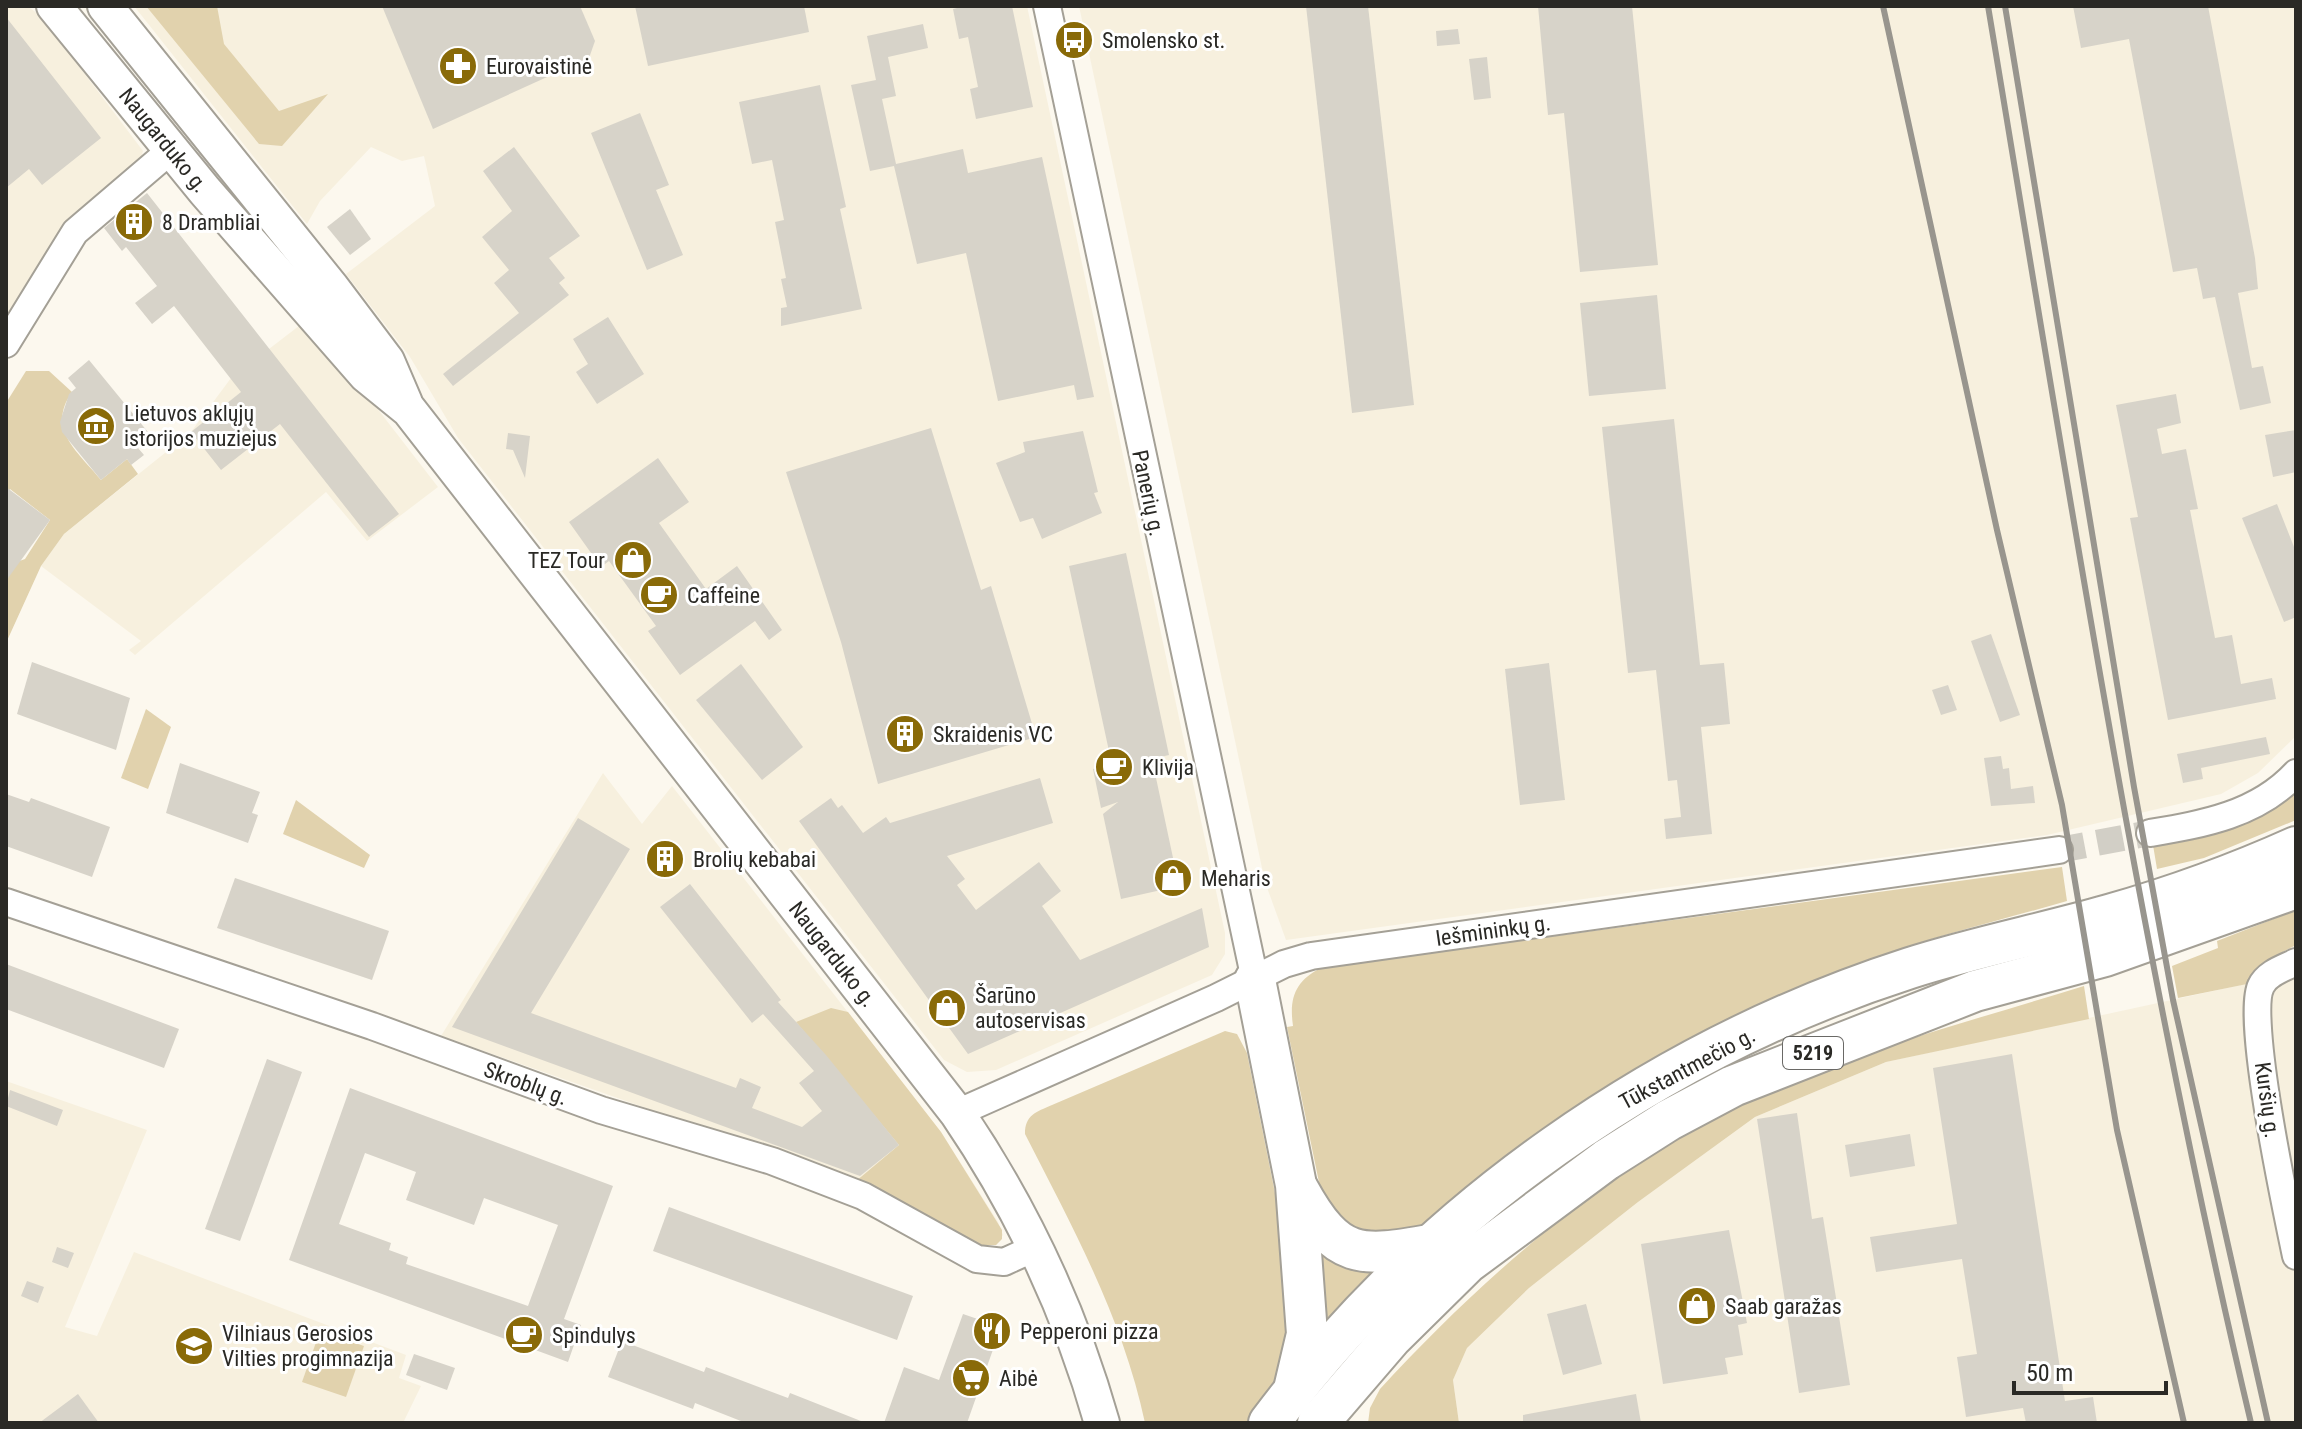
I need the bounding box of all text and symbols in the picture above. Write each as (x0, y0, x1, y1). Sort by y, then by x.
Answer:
bus stop icon: Smolensko st. (1053, 19, 1095, 61)
place label: Smolensko st. (1102, 28, 1225, 53)
pharmacy icon: Eurovaistinė (437, 45, 479, 87)
place label: Eurovaistinė (486, 54, 592, 79)
street label: Naugarduko g. (114, 83, 213, 197)
building icon: 8 Drambliai (113, 201, 155, 243)
place label: 8 Drambliai (162, 210, 260, 235)
place label: Lietuvos aklųjų istorijos muziejus (124, 401, 277, 451)
museum icon: Lietuvos aklųjų istorijos muziejus (75, 405, 117, 447)
street label: Panerių g. (1127, 448, 1170, 539)
shop icon: TEZ Tour (612, 539, 654, 581)
place label: TEZ Tour (528, 548, 605, 573)
cafe icon: Caffeine (638, 574, 680, 616)
place label: Caffeine (687, 583, 760, 608)
building icon: Skraidenis VC (884, 713, 926, 755)
place label: Skraidenis VC (933, 722, 1053, 747)
cafe icon: Klivija (1093, 746, 1135, 788)
place label: Klivija (1142, 755, 1194, 780)
building icon: Brolių kebabai (644, 838, 686, 880)
place label: Brolių kebabai (693, 847, 816, 872)
shop icon: Meharis (1152, 857, 1194, 899)
place label: Meharis (1201, 866, 1271, 891)
street label: Naugarduko g. (784, 897, 882, 1012)
street label: Iešmininkų g. (1434, 910, 1552, 951)
place label: Šarūno autoservisas (975, 983, 1086, 1033)
shop icon: Šarūno autoservisas (926, 987, 968, 1029)
street label: Tūkstantmečio g. (1615, 1022, 1759, 1115)
road number: 5219 (1783, 1037, 1843, 1069)
street label: Skroblų g. (481, 1057, 571, 1110)
street label: Kuršių g. (2250, 1060, 2285, 1140)
shop icon: Saab garažas (1676, 1285, 1718, 1327)
place label: Saab garažas (1725, 1294, 1842, 1319)
restaurant icon: Pepperoni pizza (971, 1310, 1013, 1352)
cafe icon: Spindulys (503, 1314, 545, 1356)
place label: Pepperoni pizza (1020, 1319, 1158, 1344)
place label: Vilniaus Gerosios Vilties progimnazija (222, 1321, 394, 1371)
place label: Spindulys (552, 1323, 636, 1348)
school or university icon: Vilniaus Gerosios Vilties progimnazija (173, 1325, 215, 1367)
scale bar (2014, 1345, 2166, 1395)
supermarket icon: Aibė (950, 1357, 992, 1399)
text: 50 m (2026, 1359, 2073, 1387)
place label: Aibė (999, 1366, 1038, 1391)

